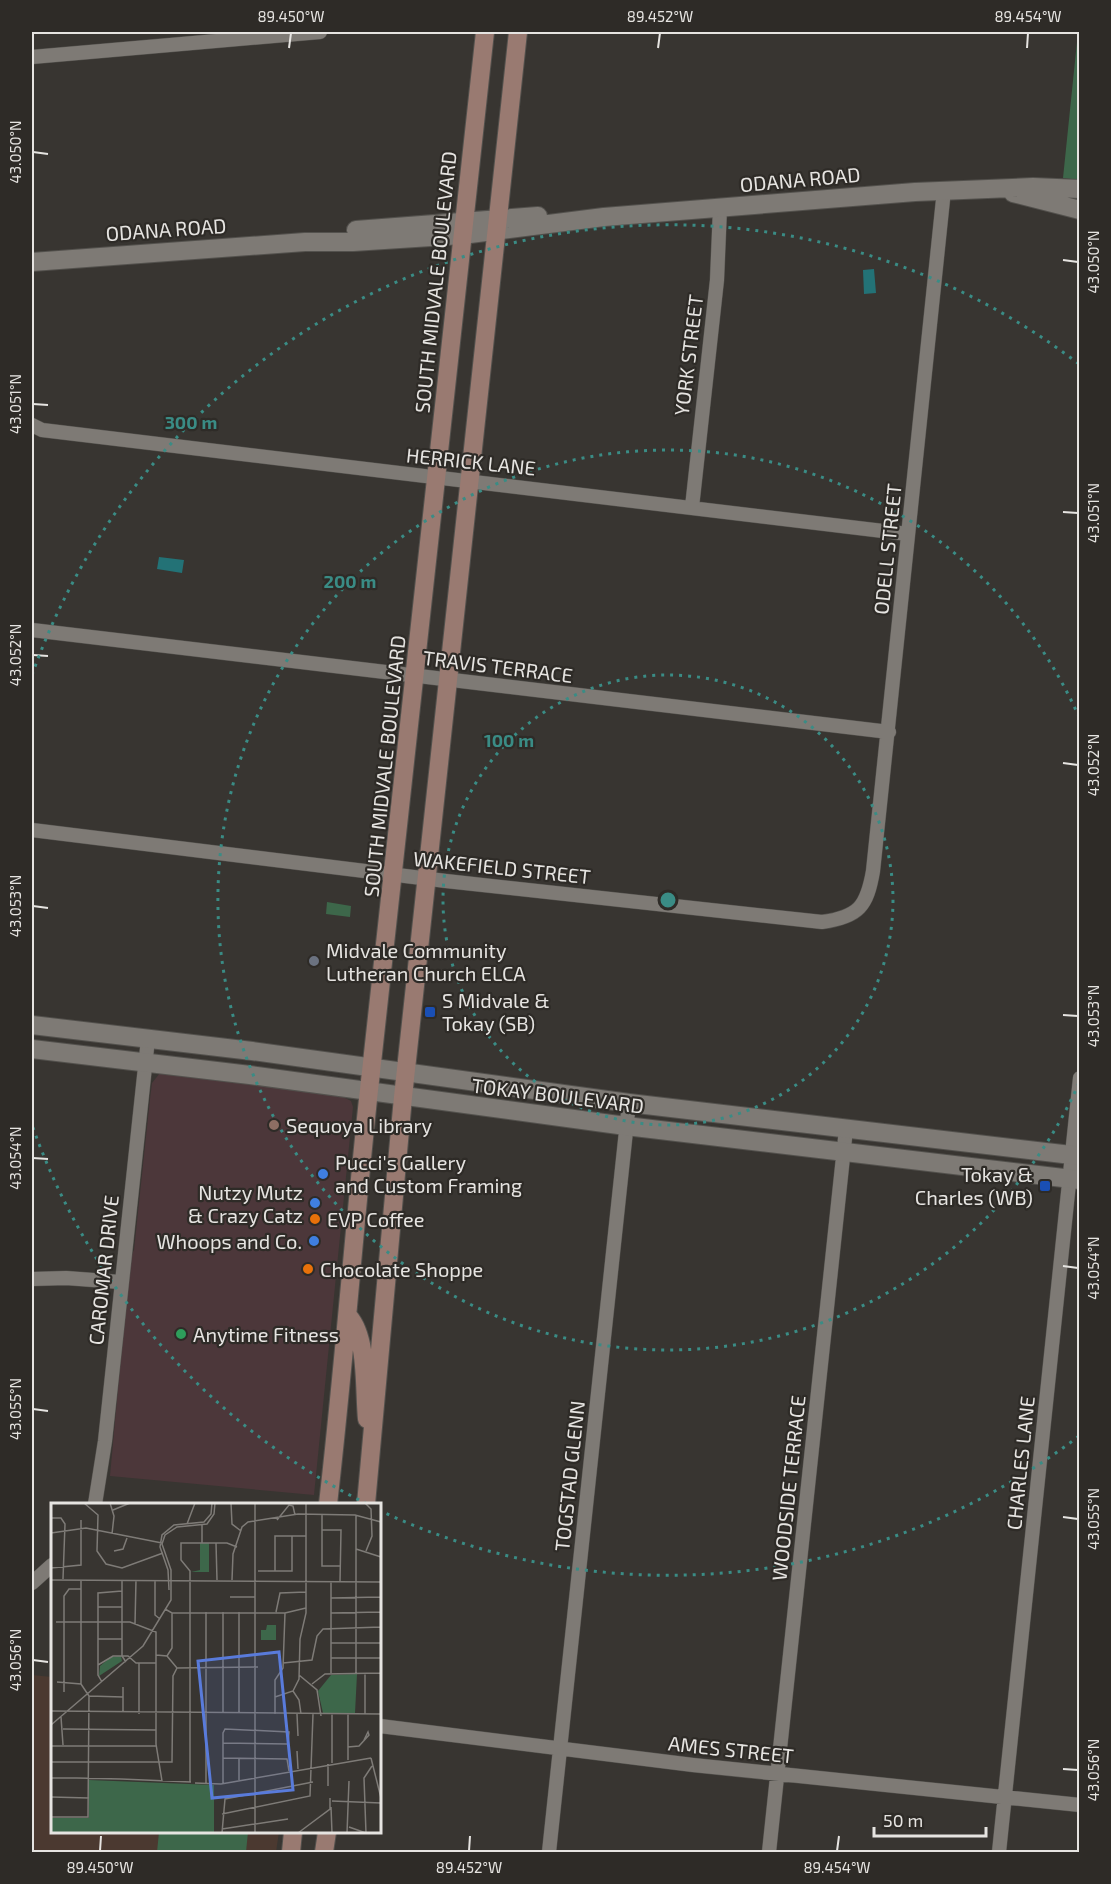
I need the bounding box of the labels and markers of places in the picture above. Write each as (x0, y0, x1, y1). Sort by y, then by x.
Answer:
centre of rings (658, 890, 678, 910)
place label: Midvale Community Lutheran Church ELCA (326, 938, 526, 985)
marker: Midvale Community Lutheran Church ELCA (307, 954, 321, 968)
place label: S Midvale & Tokay (SB) (442, 988, 550, 1035)
marker: S Midvale & Tokay (SB) (423, 1005, 437, 1019)
place label: Sequoya Library (286, 1113, 433, 1137)
marker: Sequoya Library (267, 1118, 281, 1132)
place label: Pucci's Gallery and Custom Framing (335, 1150, 522, 1197)
place label: Tokay & Charles (WB) (915, 1162, 1033, 1209)
marker: Pucci's Gallery and Custom Framing (316, 1167, 330, 1181)
marker: Tokay & Charles (WB) (1038, 1179, 1052, 1193)
place label: Nutzy Mutz & Crazy Catz (188, 1180, 303, 1227)
marker: Nutzy Mutz & Crazy Catz (308, 1196, 322, 1210)
place label: EVP Coffee (327, 1207, 425, 1231)
marker: EVP Coffee (308, 1212, 322, 1226)
place label: Whoops and Co. (157, 1229, 302, 1253)
marker: Whoops and Co. (307, 1234, 321, 1248)
place label: Chocolate Shoppe (320, 1257, 483, 1281)
marker: Chocolate Shoppe (301, 1262, 315, 1276)
place label: Anytime Fitness (193, 1322, 339, 1346)
marker: Anytime Fitness (174, 1327, 188, 1341)

